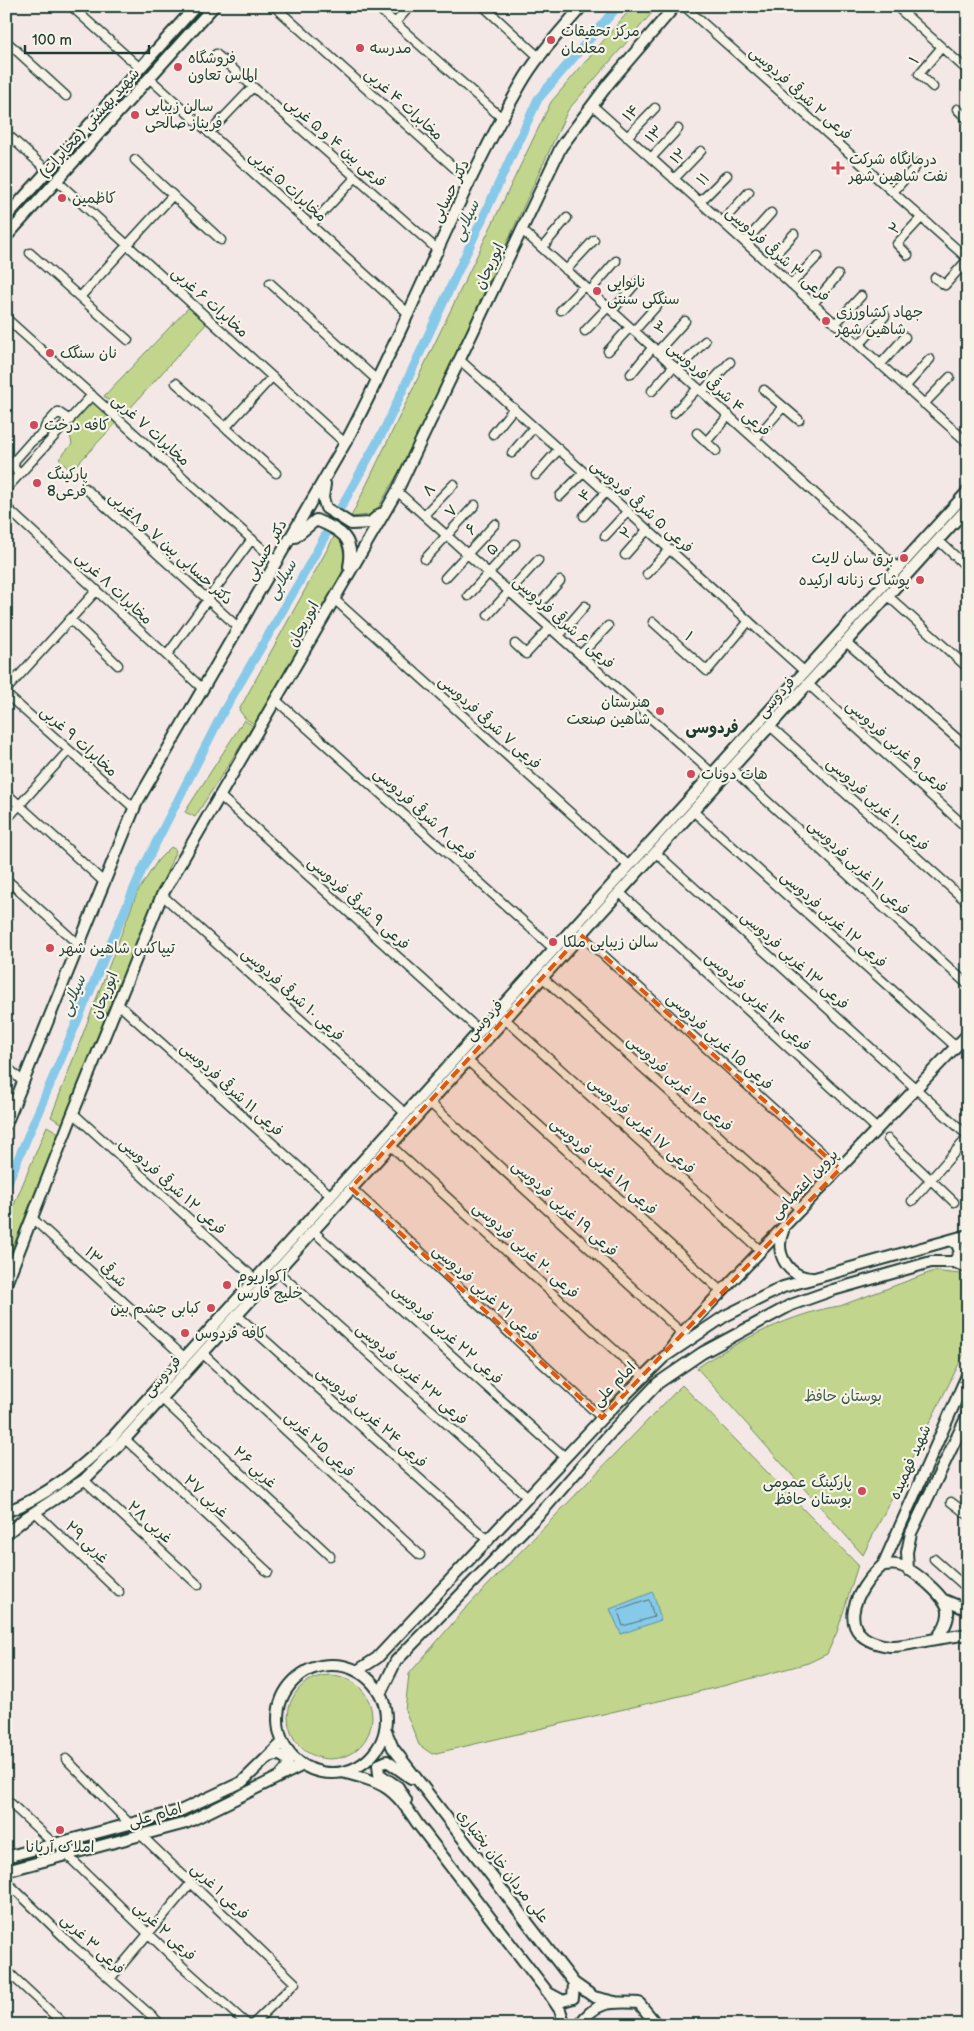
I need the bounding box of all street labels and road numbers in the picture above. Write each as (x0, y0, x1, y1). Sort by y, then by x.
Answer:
street label: فرعی ۲ شرقی فردوسی (746, 41, 857, 144)
street label: ۱ (905, 53, 924, 68)
street label: شهید بهشتی (مخابرات) (35, 64, 144, 182)
street label: مخابرات ۴ غربی (361, 64, 447, 145)
street label: فرعی بین ۴ و ۵ غربی (281, 93, 390, 192)
street label: ۱۴ (619, 101, 644, 126)
street label: ۱۳ (641, 121, 667, 147)
street label: ۱۲ (666, 144, 691, 169)
street label: مخابرات ۵ غربی (245, 146, 331, 226)
street label: دکتر حسابی (427, 157, 474, 226)
street label: ۱۱ (693, 169, 714, 190)
street label: فرعی ۳ شرقی فردوسی (722, 201, 835, 306)
street label: ۲ (885, 219, 906, 238)
street label: ابوریحان (470, 240, 508, 293)
street label: مخابرات ۶ غربی (167, 263, 252, 342)
street label: ۳ (650, 316, 673, 338)
street label: فرعی ۴ شرقی فردوسی (663, 337, 776, 441)
street label: مخابرات ۷ غربی (108, 390, 194, 470)
street label: فرعی ۵ شرقی فردوسی (586, 454, 698, 557)
street label: ۸ (419, 480, 440, 501)
street label: ۴ (575, 485, 596, 506)
street label: دکتر حسابی بین ۷ و ۸غربی (105, 488, 237, 609)
street label: ۷ (441, 501, 462, 522)
street label: دکتر حسابی (241, 516, 292, 584)
street label: ۶ (461, 520, 481, 539)
street label: ۲ (616, 523, 637, 543)
street label: ۵ (482, 539, 503, 560)
street label: مخابرات ۸ غربی (71, 548, 156, 629)
street label: فرعی ۶ شرقی فردوسی (509, 570, 620, 673)
street label: ابوریحان (283, 598, 324, 650)
street label: ۱ (680, 627, 697, 645)
street label: فرعی ۷ شرقی فردوسی (434, 670, 546, 774)
street label: فردوسی (753, 673, 800, 722)
street label: فرعی ۹ غربی فردوسی (842, 696, 952, 797)
street label: مخابرات ۹ غربی (36, 702, 121, 781)
street label: فرعی ۱۰ غربی فردوسی (822, 753, 933, 855)
street label: فرعی ۸ شرقی فردوسی (369, 762, 481, 865)
street label: فرعی ۱۱ غربی فردوسی (804, 815, 913, 919)
street label: فرعی ۹ شرقی فردوسی (304, 851, 415, 954)
street label: فرعی ۱۲ غربی فردوسی (776, 867, 891, 972)
street label: فرعی ۱۳ غربی فردوسی (737, 907, 853, 1014)
street label: فرعی ۱۰ شرقی فردوسی (237, 942, 349, 1045)
street label: فرعی ۱۴ غربی فردوسی (701, 947, 815, 1055)
street label: ابوریحان (86, 969, 122, 1022)
street label: فرعی ۱۵ غربی فردوسی (662, 988, 777, 1094)
street label: فردوسی (461, 996, 508, 1045)
street label: فرعی ۱۶ غربی فردوسی (623, 1031, 736, 1136)
street label: فرعی ۱۱ شرقی فردوسی (176, 1037, 288, 1141)
street label: فرعی ۱۷ غربی فردوسی (584, 1072, 699, 1178)
street label: فرعی ۱۸ غربی فردوسی (546, 1113, 661, 1219)
street label: فرعی ۱۲ شرقی فردوسی (115, 1132, 231, 1239)
street label: پروین اعتصامی (766, 1145, 842, 1223)
street label: فرعی ۱۹ غربی فردوسی (508, 1156, 622, 1261)
street label: فرعی ۲۰ غربی فردوسی (469, 1198, 583, 1303)
street label: ۱۳ شرقی (80, 1241, 132, 1292)
street label: فرعی ۲۱ غربی فردوسی (428, 1241, 543, 1346)
street label: فرعی ۲۲ غربی فردوسی (389, 1280, 507, 1389)
street label: فرعی ۲۳ غربی فردوسی (352, 1319, 471, 1429)
street label: فردوسی (139, 1352, 186, 1401)
street label: امام علی (588, 1358, 641, 1411)
street label: فرعی ۲۴ غربی فردوسی (312, 1363, 431, 1472)
street label: فرعی ۲۵ غربی (281, 1407, 359, 1482)
street label: شهید فهمیده (885, 1422, 935, 1503)
street label: ۲۶ غربی (229, 1442, 280, 1492)
street label: ۲۷ غربی (179, 1471, 232, 1522)
street label: ۲۸ غربی (123, 1497, 176, 1548)
street label: ۲۹ غربی (61, 1517, 112, 1568)
street label: امام علی (126, 1799, 184, 1833)
street label: علی مردان خان بختیاری (452, 1806, 553, 1927)
street label: فرعی ۱ غربی (186, 1859, 253, 1924)
street label: فرعی ۲ غربی (129, 1898, 200, 1965)
street label: فرعی ۳ غربی (57, 1910, 129, 1979)

